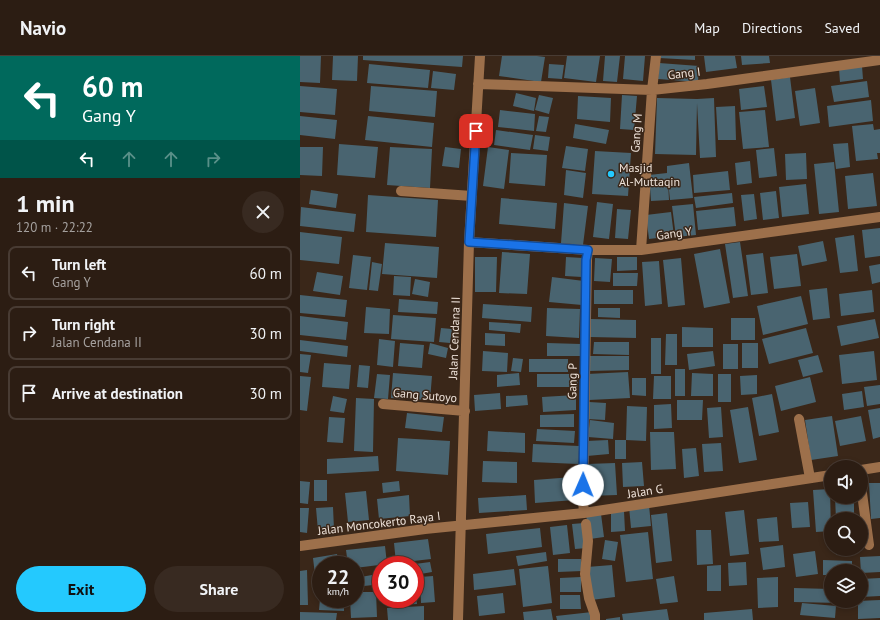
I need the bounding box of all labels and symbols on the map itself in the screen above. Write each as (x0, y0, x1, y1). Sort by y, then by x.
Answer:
street label: Gang I (667, 64, 701, 82)
street label: Gang M (627, 113, 645, 153)
pin (459, 114, 493, 148)
place label: Masjid Al-Muttaqin (619, 160, 680, 189)
marker: Masjid Al-Muttaqin (606, 169, 616, 179)
street label: Gang Y (655, 223, 693, 243)
street label: Jalan Cendana II (445, 296, 463, 381)
street label: Gang P (564, 362, 580, 399)
street label: Gang Sutoyo (392, 385, 458, 405)
position arrow (562, 464, 604, 506)
street label: Jalan G (625, 481, 664, 501)
street label: Jalan Moncokerto Raya I (316, 508, 441, 538)
speed limit sign: 30 (372, 556, 424, 608)

